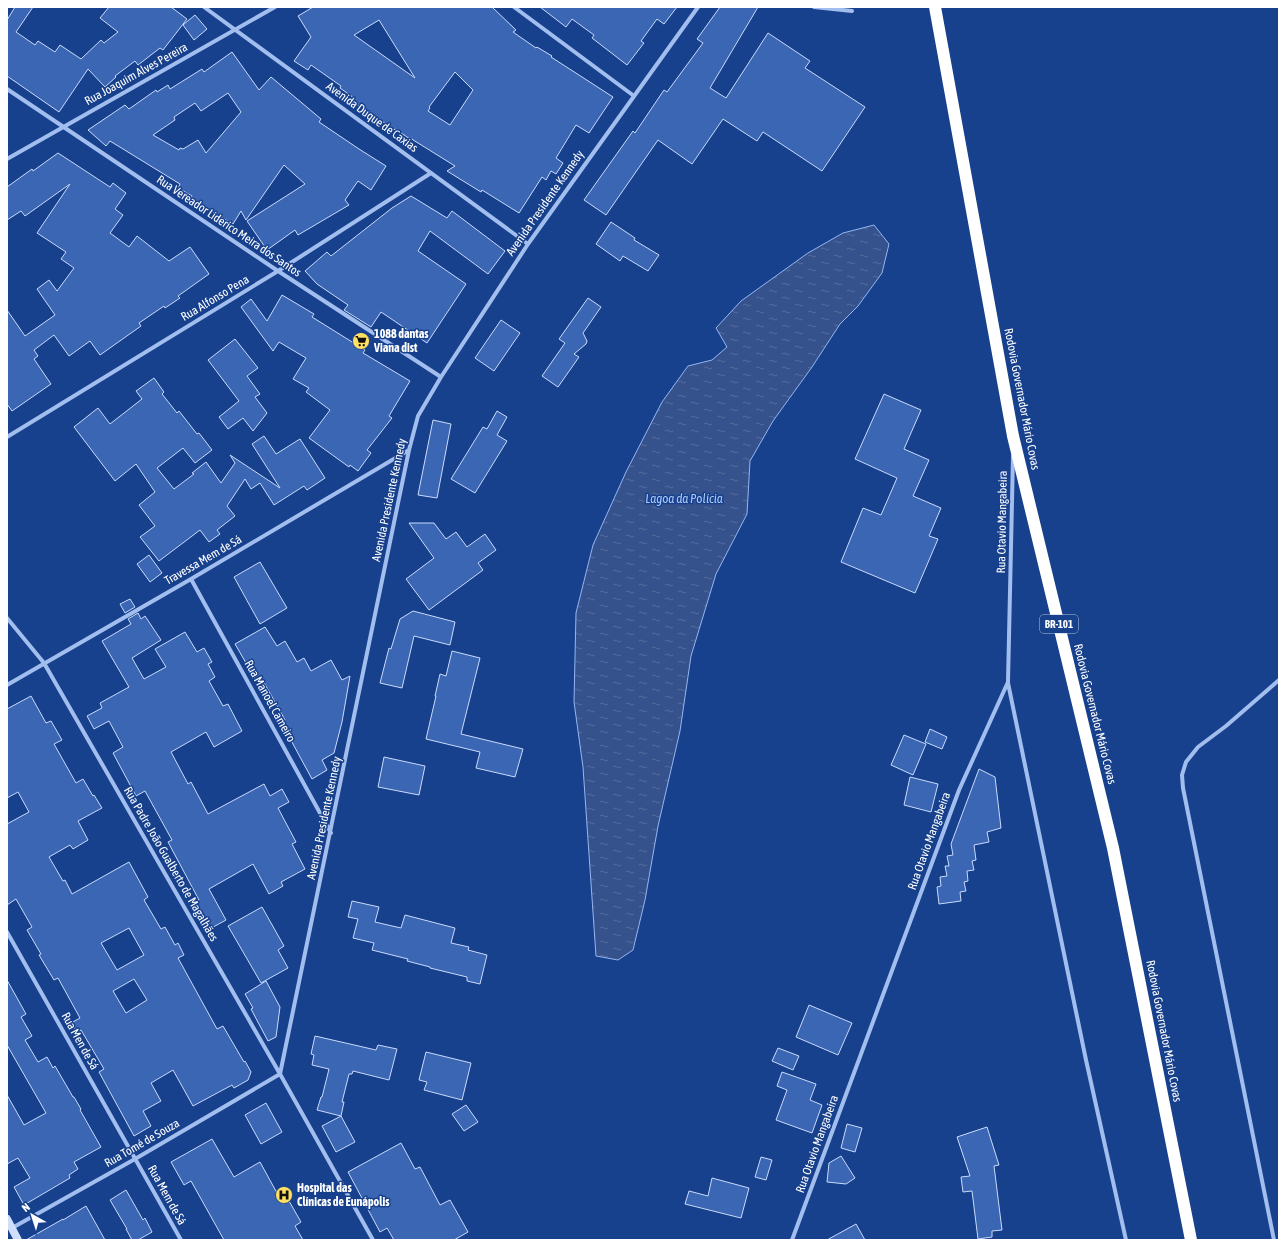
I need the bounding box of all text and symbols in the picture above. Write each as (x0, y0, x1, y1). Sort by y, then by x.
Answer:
street label: Rua Joaquim Alves Pereira (82, 40, 190, 108)
street label: Avenida Duque de Caxias (323, 79, 421, 155)
street label: Avenida Presidente Kennedy (503, 147, 587, 258)
street label: Rua Vereador Liderico Meira dos Santos (154, 172, 304, 280)
street label: Rua Alfonso Pena (178, 272, 252, 324)
place label: 1088 dantas Viana dist (373, 327, 429, 355)
street label: Rodovia Governador Mário Covas (1001, 327, 1043, 471)
supermarket icon: 1088 dantas Viana dist (351, 331, 371, 351)
street label: Avenida Presidente Kennedy (369, 437, 409, 563)
street label: Rua Otavio Mangabeira (994, 470, 1010, 574)
water label: Lagoa da Polícia (645, 491, 723, 506)
street label: Travessa Mem de Sá (162, 532, 244, 588)
road number: BR-101 (1040, 615, 1078, 633)
street label: Rodovia Governador Mário Covas (1071, 642, 1119, 786)
street label: Rua Manoel Cameiro (242, 658, 298, 745)
street label: Avenida Presidente Kennedy (304, 755, 344, 881)
street label: Rua Padre João Gualberto de Magalhães (121, 784, 221, 944)
street label: Rua Otavio Mangabeira (905, 790, 953, 892)
street label: Rodovia Governador Mário Covas (1143, 959, 1185, 1103)
street label: Rua Men de Sá (59, 1010, 101, 1072)
street label: Rua Otavio Mangabeira (793, 1093, 841, 1195)
street label: Rua Tomé de Souza (102, 1116, 182, 1170)
street label: Rua Mem de Sá (145, 1163, 189, 1227)
place label: Hospital das Clínicas de Eunápolis (297, 1181, 390, 1209)
hospital icon: Hospital das Clínicas de Eunápolis (274, 1185, 294, 1205)
north arrow (12, 1195, 52, 1235)
text: N (19, 1201, 32, 1214)

